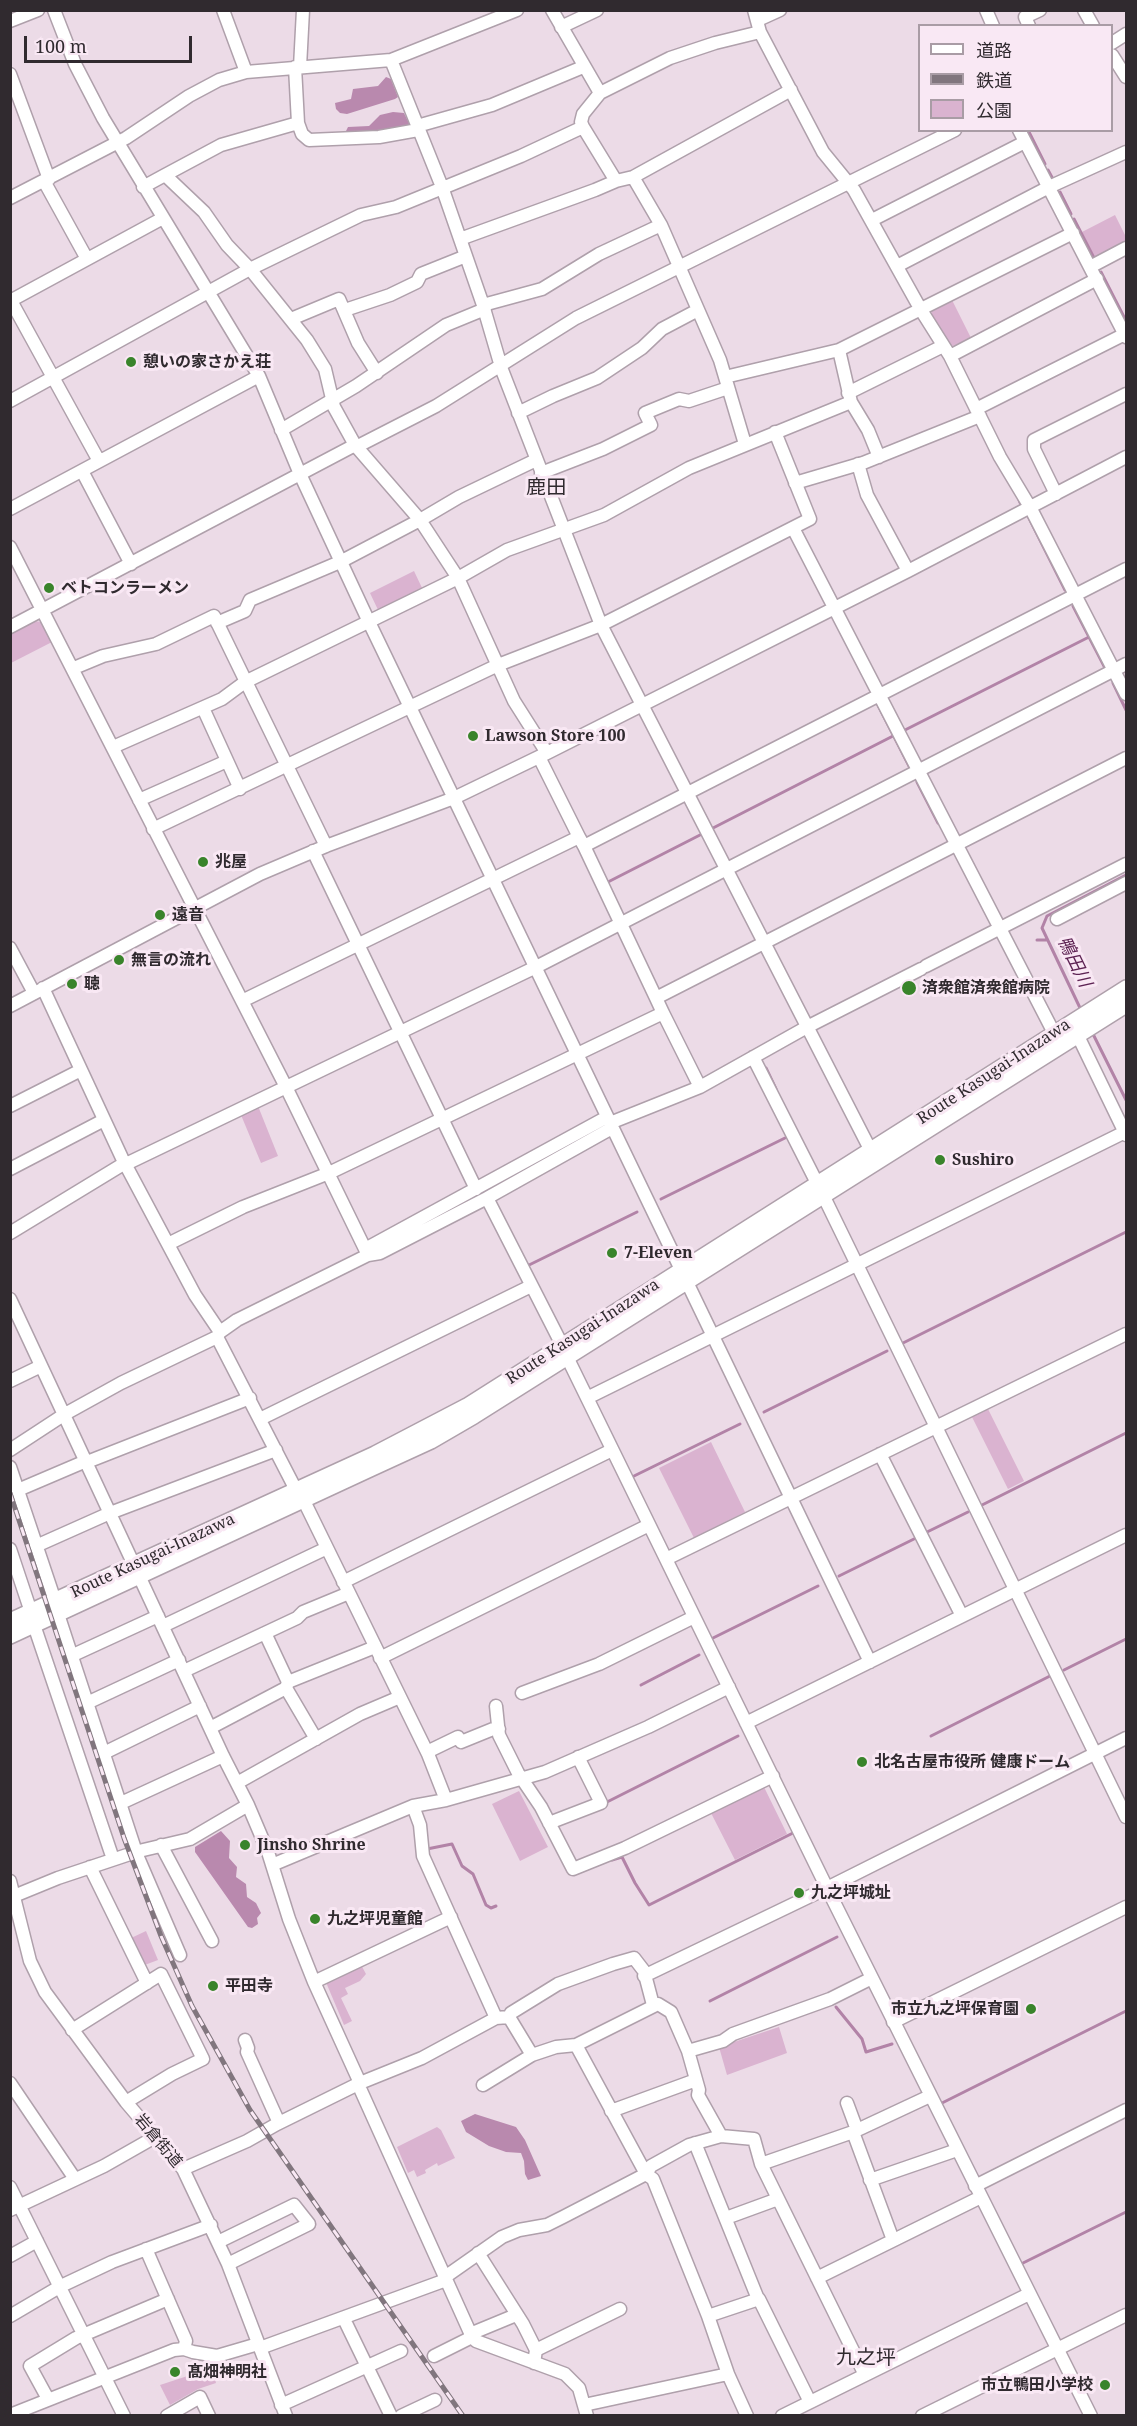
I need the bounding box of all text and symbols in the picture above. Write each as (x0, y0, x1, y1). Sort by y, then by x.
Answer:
scale bar (27, 24, 195, 62)
legend (918, 24, 1113, 132)
text: 100 m (35, 34, 87, 58)
text: 道路 (976, 38, 1012, 62)
text: 鉄道 (976, 68, 1012, 92)
text: 公園 (976, 98, 1012, 122)
place label: 憩いの家さかえ荘 (143, 352, 271, 372)
marker: 憩いの家さかえ荘 (124, 355, 138, 369)
district label: 鹿田 (526, 476, 566, 500)
place label: ベトコンラーメン (61, 578, 189, 598)
marker: ベトコンラーメン (42, 581, 56, 595)
place label: Lawson Store 100 (485, 726, 625, 746)
marker: Lawson Store 100 (466, 729, 480, 743)
place label: 兆屋 (215, 852, 247, 872)
marker: 兆屋 (196, 855, 210, 869)
place label: 遠音 (172, 905, 204, 925)
marker: 遠音 (153, 908, 167, 922)
water label: 鴨田川 (1052, 933, 1096, 991)
place label: 無言の流れ (131, 950, 211, 970)
marker: 無言の流れ (112, 953, 126, 967)
place label: 聴 (84, 974, 100, 994)
marker: 聴 (65, 977, 79, 991)
place label: 済衆館済衆館病院 (922, 978, 1050, 998)
marker: 済衆館済衆館病院 (900, 979, 918, 997)
street label: Route Kasugai-Inazawa (914, 1015, 1074, 1129)
place label: Sushiro (952, 1150, 1014, 1170)
marker: Sushiro (933, 1153, 947, 1167)
place label: 7-Eleven (624, 1243, 693, 1263)
marker: 7-Eleven (605, 1246, 619, 1260)
street label: Route Kasugai-Inazawa (503, 1275, 663, 1389)
street label: Route Kasugai-Inazawa (68, 1510, 238, 1602)
place label: 北名古屋市役所 健康ドーム (874, 1752, 1070, 1772)
marker: 北名古屋市役所 健康ドーム (855, 1755, 869, 1769)
place label: Jinsho Shrine (257, 1835, 366, 1855)
marker: Jinsho Shrine (238, 1838, 252, 1852)
place label: 九之坪城址 (811, 1883, 891, 1903)
marker: 九之坪城址 (792, 1886, 806, 1900)
place label: 九之坪児童館 (327, 1909, 423, 1929)
marker: 九之坪児童館 (308, 1912, 322, 1926)
place label: 平田寺 (225, 1976, 273, 1996)
marker: 平田寺 (206, 1979, 220, 1993)
place label: 市立九之坪保育園 (891, 1999, 1019, 2019)
marker: 市立九之坪保育園 (1024, 2002, 1038, 2016)
street label: 岩倉街道 (130, 2110, 186, 2172)
district label: 九之坪 (836, 2346, 896, 2370)
place label: 髙畑神明社 (187, 2362, 267, 2382)
marker: 髙畑神明社 (168, 2365, 182, 2379)
place label: 市立鴨田小学校 (981, 2375, 1093, 2395)
marker: 市立鴨田小学校 (1098, 2378, 1112, 2392)

